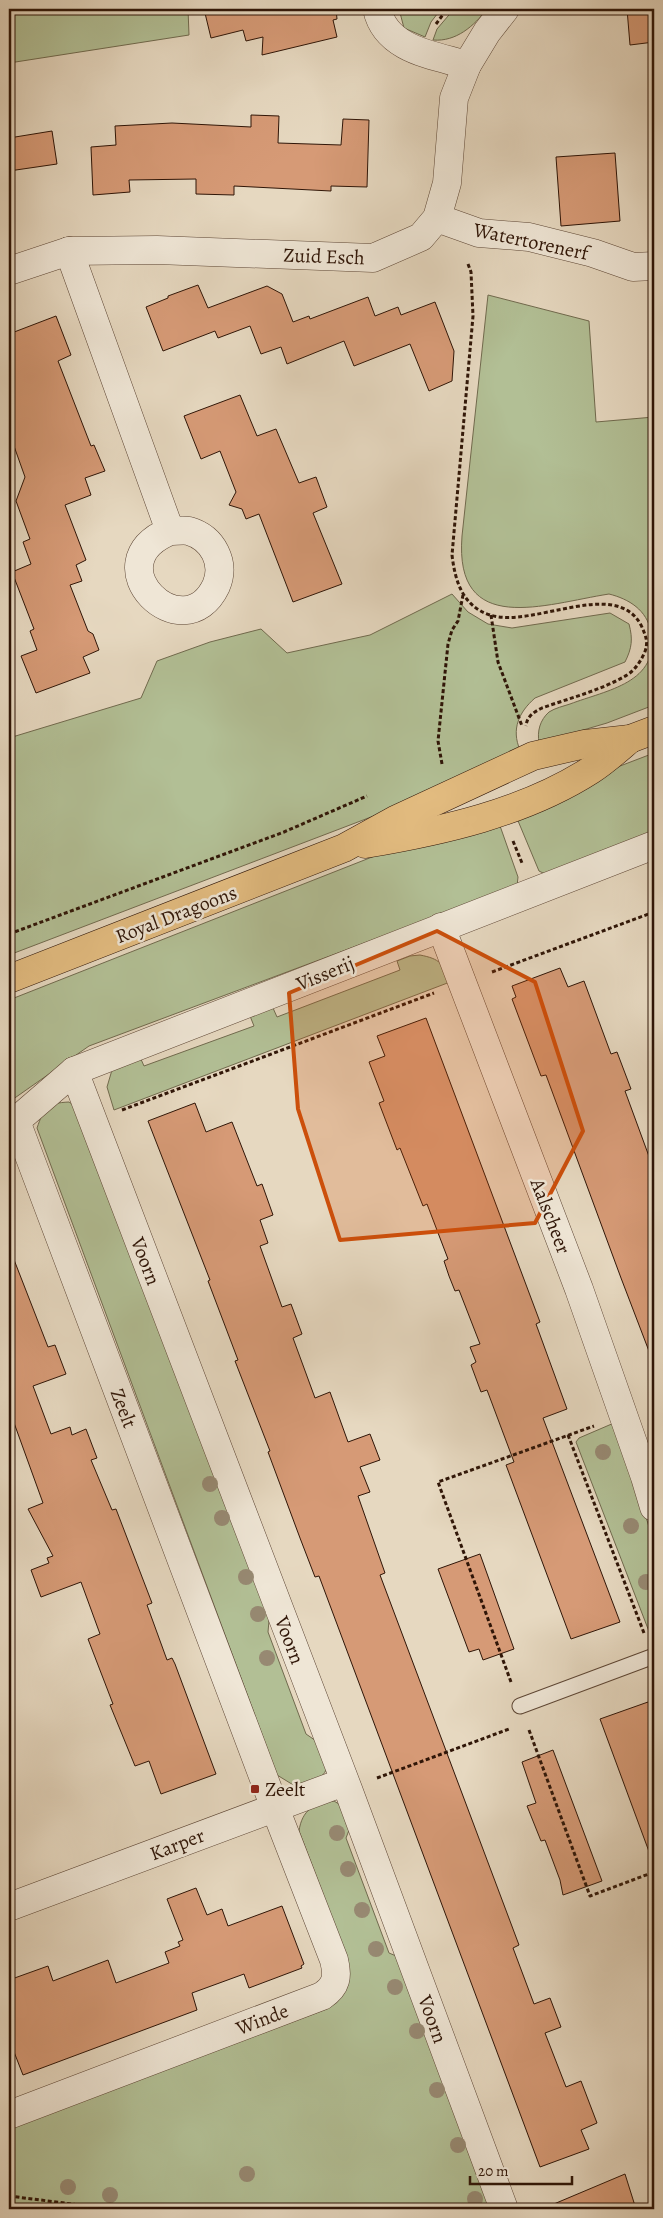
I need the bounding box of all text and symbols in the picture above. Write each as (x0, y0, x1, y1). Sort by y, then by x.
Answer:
street label: Watertorenerf (470, 216, 594, 268)
street label: Zuid Esch (283, 242, 365, 271)
street label: Royal Dragoons (112, 879, 241, 950)
street label: Visserij (291, 950, 358, 998)
street label: Aalscheer (523, 1174, 577, 1258)
street label: Voorn (124, 1232, 167, 1289)
street label: Zeelt (104, 1384, 144, 1432)
street label: Voorn (268, 1611, 311, 1668)
place label: Zeelt (265, 1776, 306, 1803)
marker: Zeelt (249, 1783, 261, 1795)
street label: Karper (146, 1822, 209, 1867)
street label: Voorn (411, 1990, 454, 2047)
street label: Winde (231, 1997, 292, 2042)
scale bar (470, 2153, 573, 2185)
text: 20 m (478, 2161, 509, 2181)

